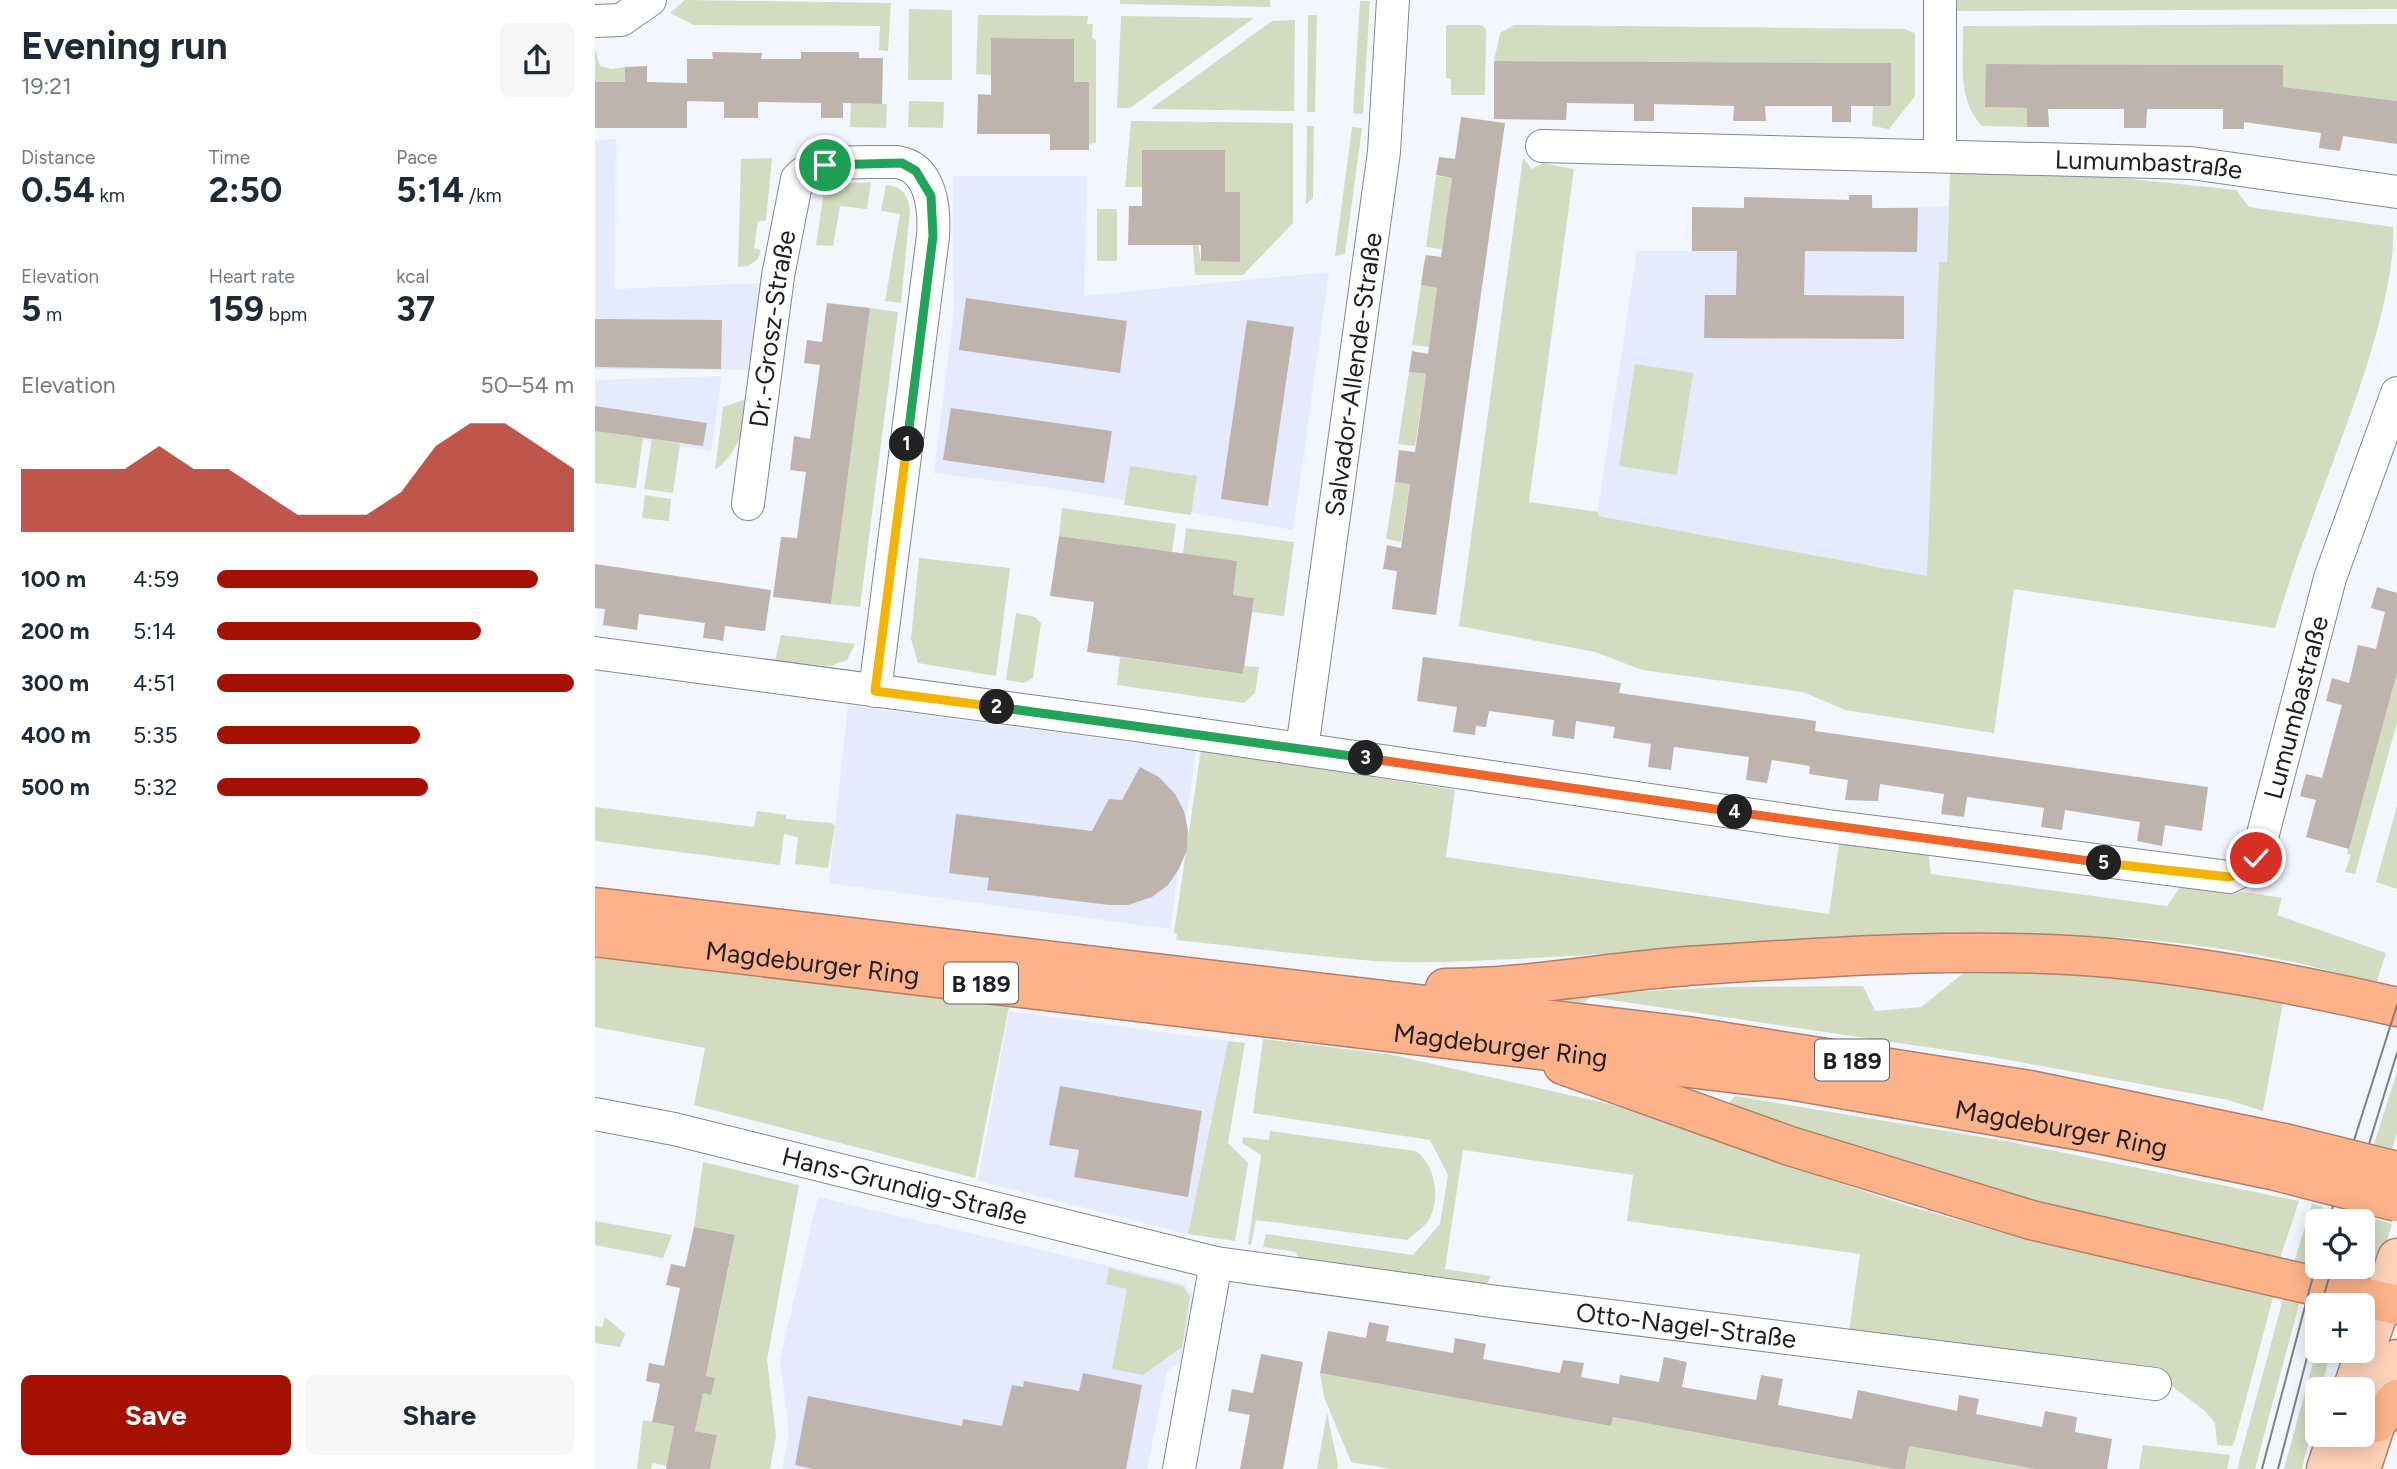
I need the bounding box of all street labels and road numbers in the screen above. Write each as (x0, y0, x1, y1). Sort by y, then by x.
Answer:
street label: Lumumbastraße (2054, 143, 2245, 186)
street label: Dr.-Grosz-Straße (742, 227, 803, 429)
street label: Salvador-Allende-Straße (1318, 231, 1389, 518)
street label: Lumumbastraße (2257, 612, 2335, 802)
street label: Magdeburger Ring (704, 934, 921, 992)
road number: B 189 (944, 962, 1018, 1003)
street label: Magdeburger Ring (1392, 1017, 1609, 1074)
road number: B 189 (1815, 1040, 1889, 1080)
street label: Magdeburger Ring (1953, 1093, 2170, 1164)
street label: Hans-Grundig-Straße (778, 1140, 1031, 1232)
street label: Otto-Nagel-Straße (1574, 1296, 1798, 1355)

